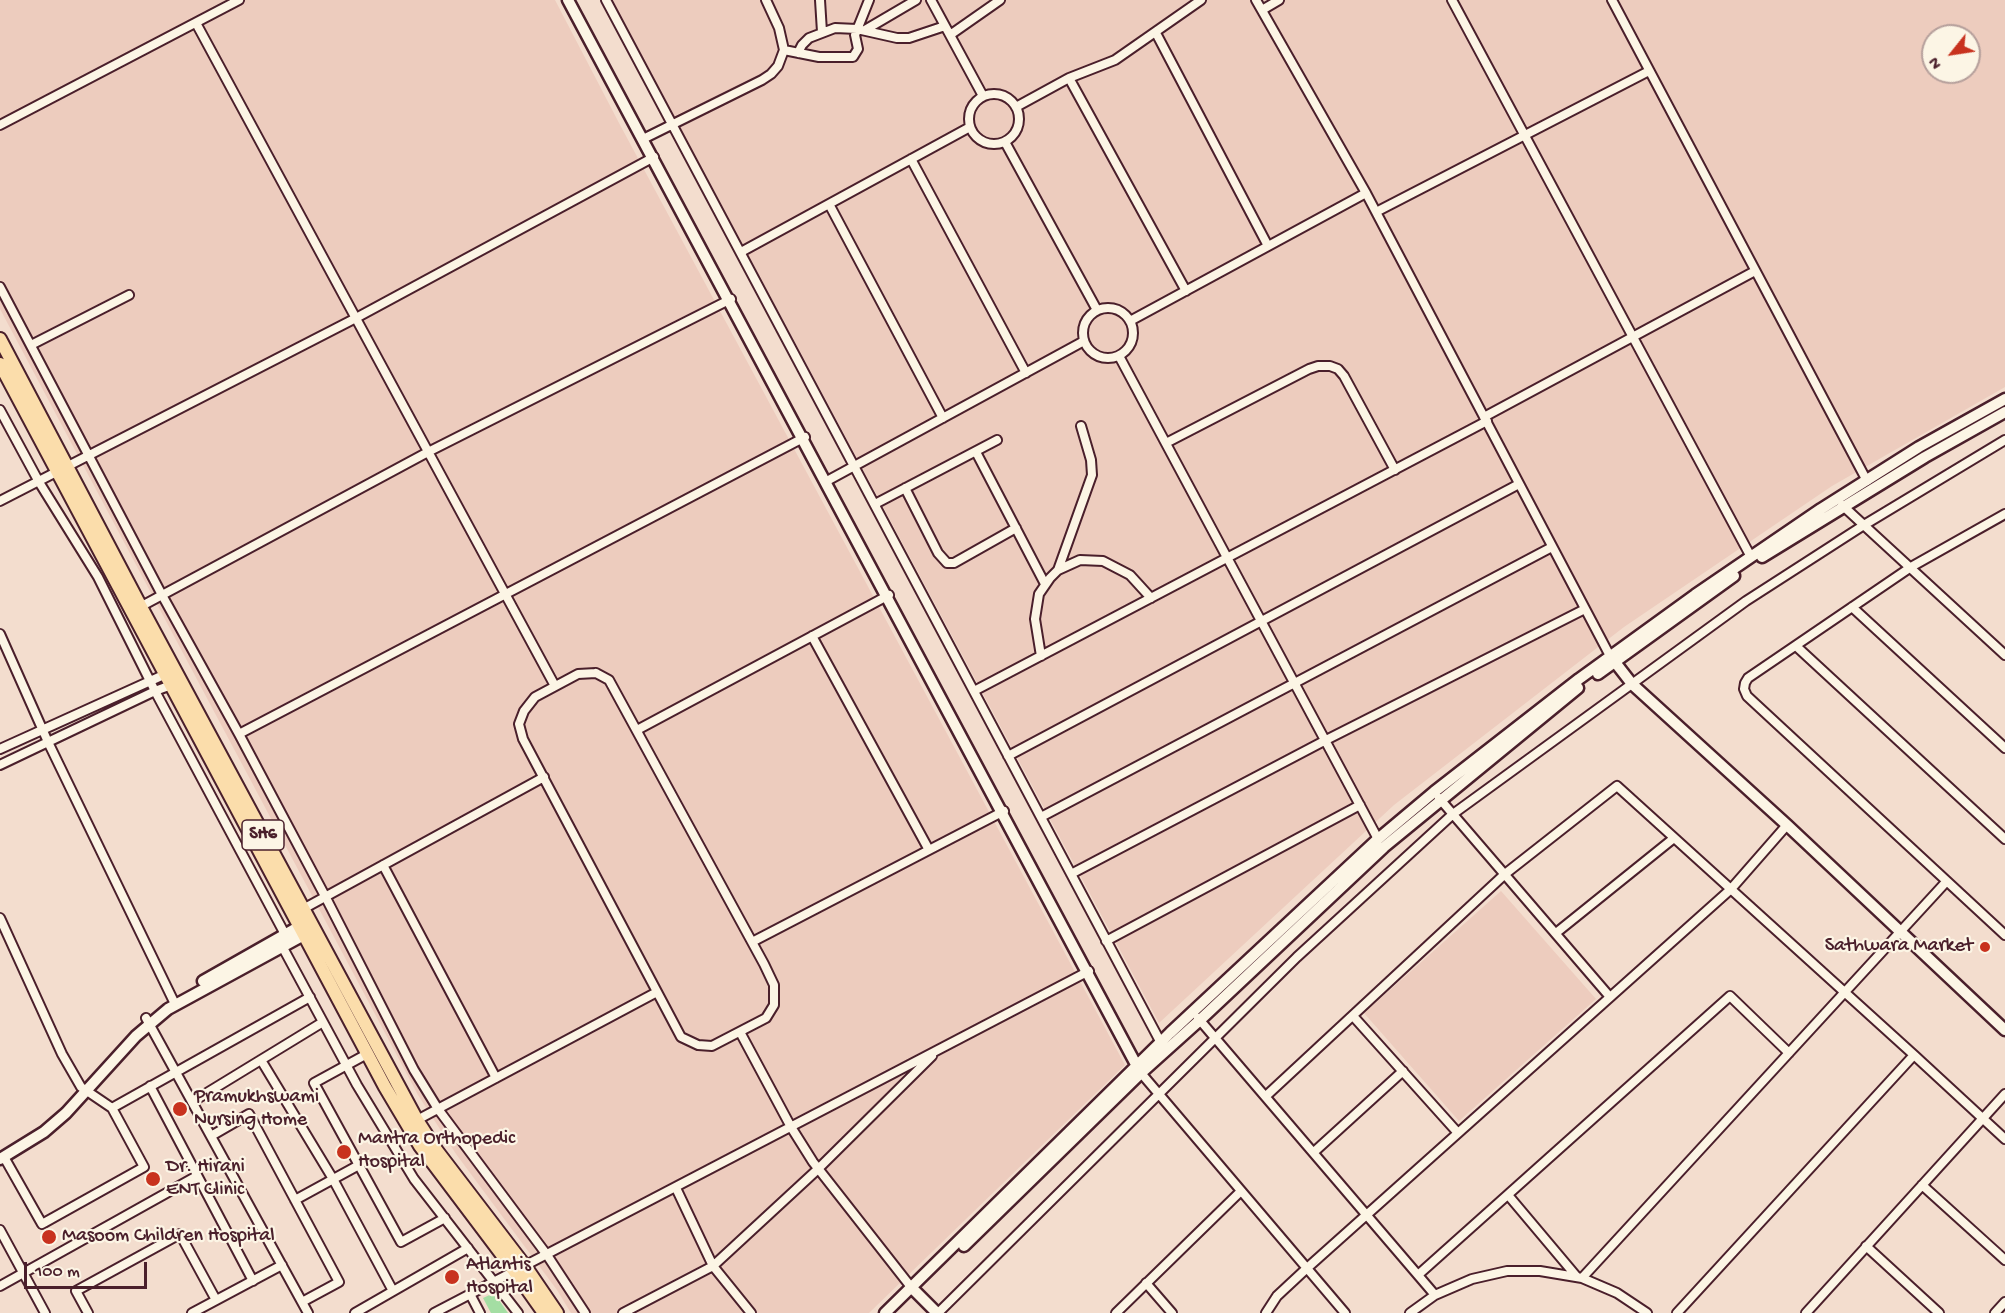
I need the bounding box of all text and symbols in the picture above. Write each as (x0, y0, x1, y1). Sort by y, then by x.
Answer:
north arrow (1921, 24, 1981, 84)
text: N (1926, 53, 1948, 72)
road number: SH6 (242, 820, 284, 850)
place label: Sathwara Market (1825, 935, 1973, 959)
marker: Sathwara Market (1978, 940, 1992, 954)
place label: Pramukhswami Nursing Home (194, 1086, 319, 1133)
marker: Pramukhswami Nursing Home (171, 1100, 189, 1118)
place label: Mantra Orthopedic Hospital (358, 1128, 515, 1175)
marker: Mantra Orthopedic Hospital (335, 1143, 353, 1161)
place label: Dr. Hirani ENT Clinic (166, 1156, 245, 1203)
marker: Dr. Hirani ENT Clinic (144, 1170, 162, 1188)
place label: Masoom Children Hospital (62, 1225, 275, 1249)
marker: Masoom Children Hospital (40, 1228, 58, 1246)
scale bar (27, 1250, 150, 1288)
place label: Atlantis Hospital (466, 1254, 533, 1301)
text: 100 m (35, 1262, 80, 1283)
marker: Atlantis Hospital (443, 1268, 461, 1286)

